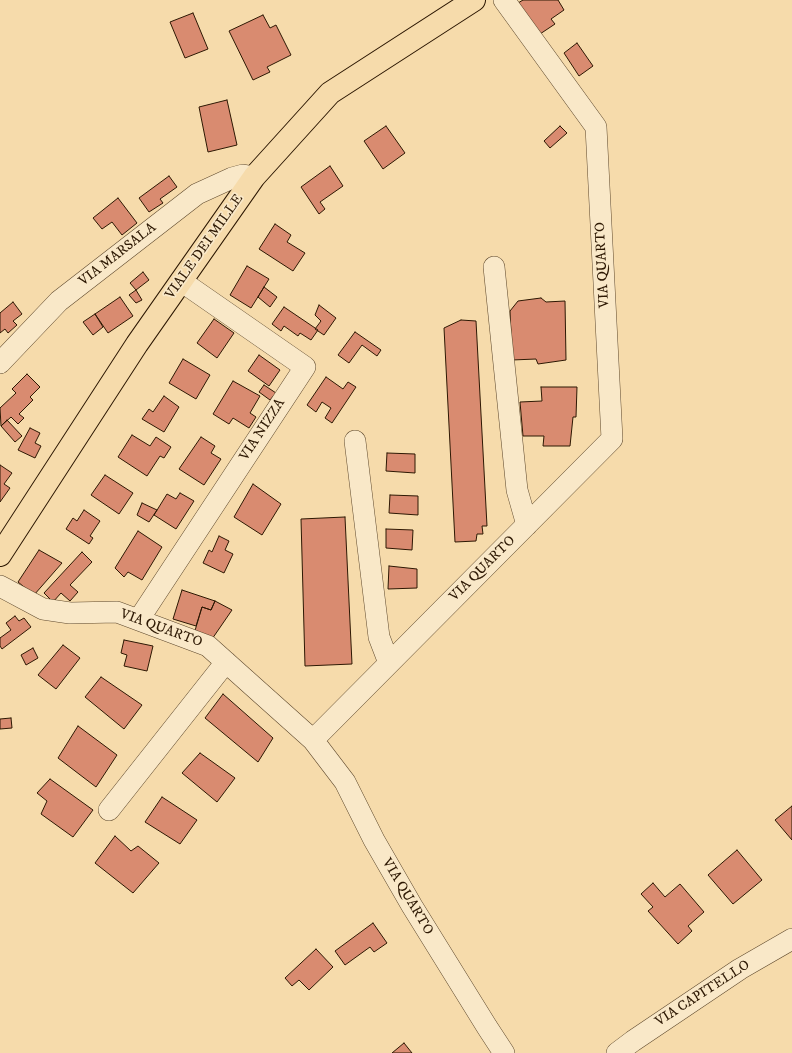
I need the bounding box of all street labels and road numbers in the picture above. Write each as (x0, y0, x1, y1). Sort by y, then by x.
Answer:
street label: VIALE DEI MILLE (163, 191, 247, 303)
street label: VIA MARSALA (76, 220, 160, 290)
street label: VIA QUARTO (592, 222, 614, 308)
street label: VIA NIZZA (237, 396, 289, 464)
street label: VIA QUARTO (447, 533, 519, 605)
street label: VIA QUARTO (118, 606, 204, 652)
street label: VIA QUARTO (378, 856, 436, 938)
street label: VIA CAPITELLO (653, 957, 753, 1031)

